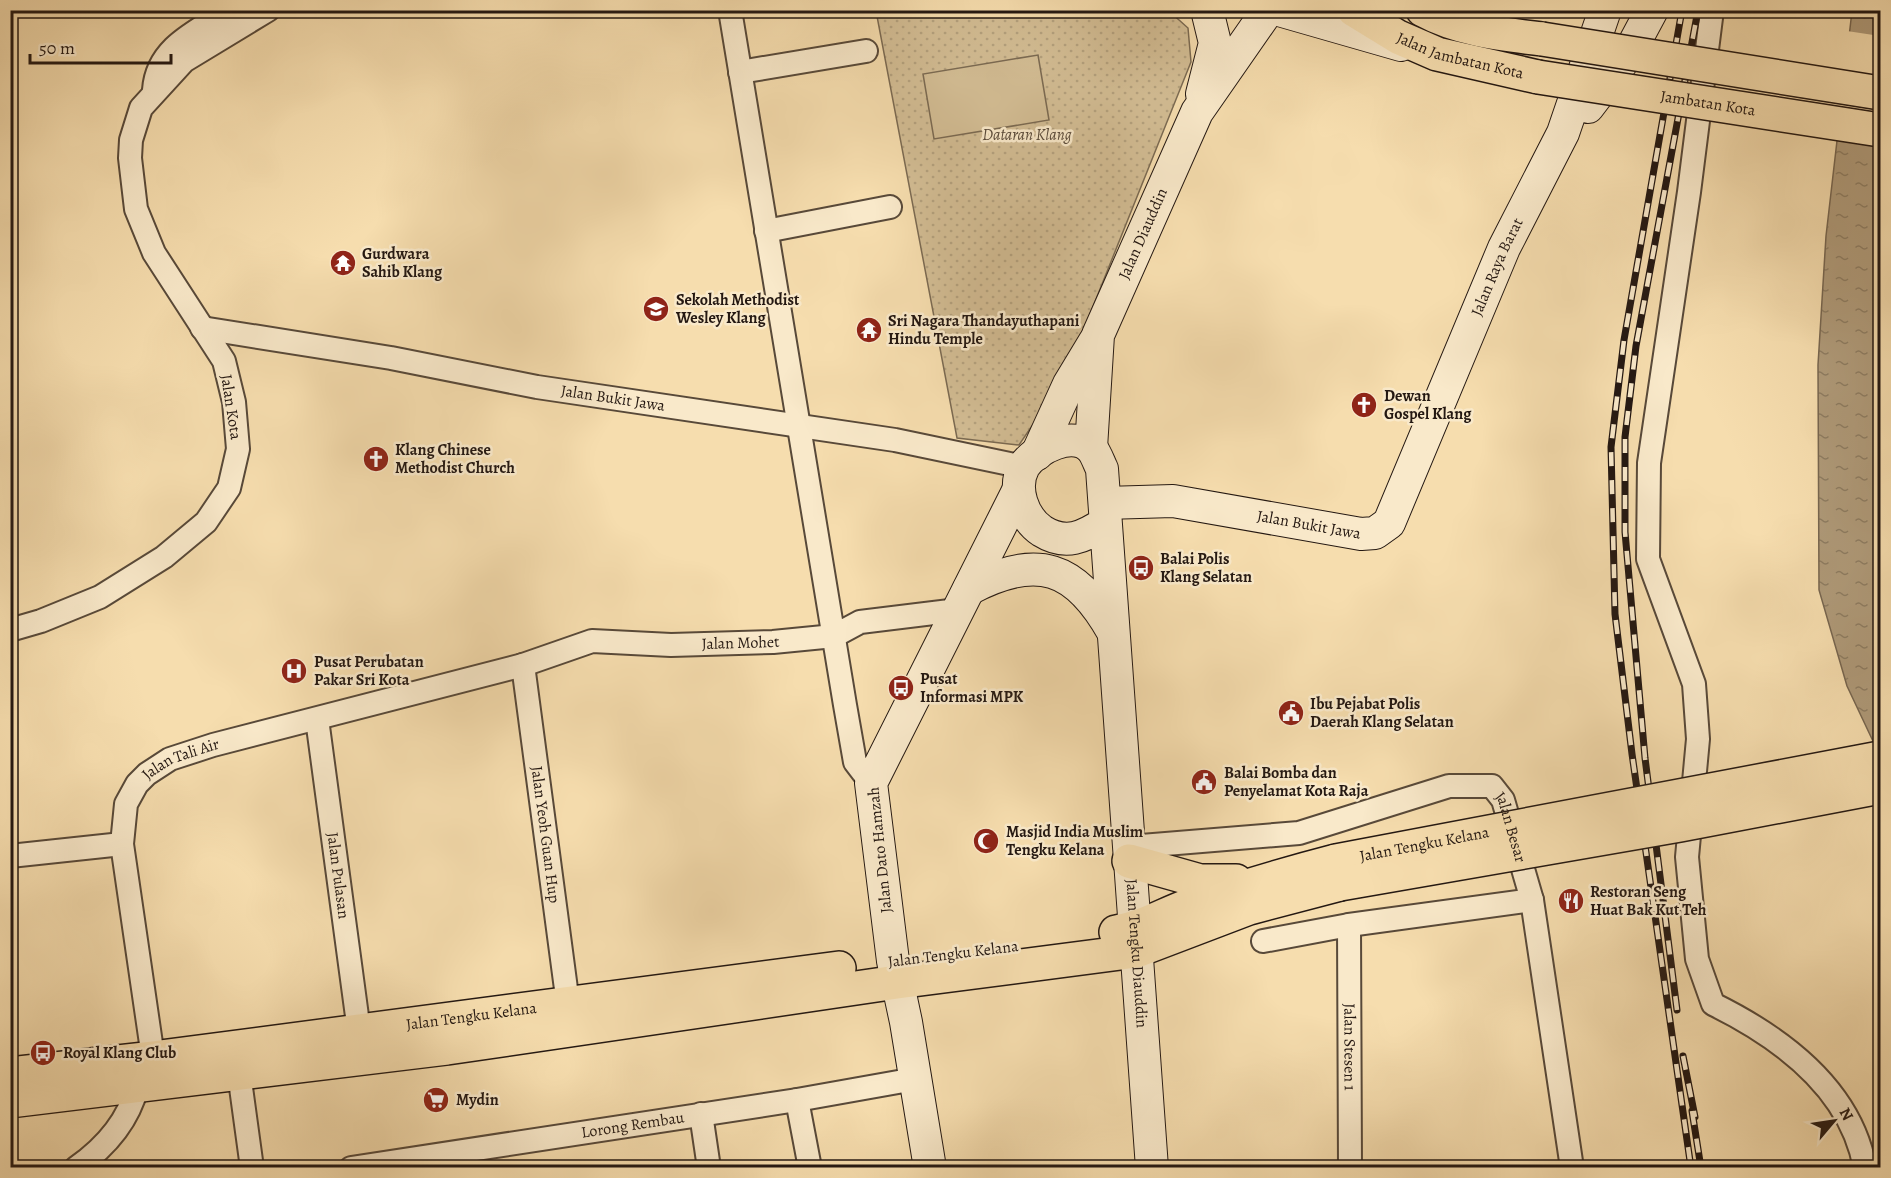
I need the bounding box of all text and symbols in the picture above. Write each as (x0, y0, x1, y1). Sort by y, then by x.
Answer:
scale bar (30, 27, 171, 65)
street label: Jalan Jambatan Kota (1393, 27, 1526, 85)
text: 50 m (39, 36, 75, 60)
street label: Jambatan Kota (1659, 85, 1758, 122)
park label: Dataran Klang (982, 124, 1072, 146)
street label: Jalan Diauddin (1113, 184, 1173, 283)
street label: Jalan Raya Barat (1466, 214, 1529, 320)
place label: Gurdwara Sahib Klang (362, 243, 443, 283)
temple icon: Gurdwara Sahib Klang (328, 248, 358, 278)
place label: Sekolah Methodist Wesley Klang (675, 289, 800, 329)
school or university icon: Sekolah Methodist Wesley Klang (641, 294, 671, 324)
place label: Sri Nagara Thandayuthapani Hindu Temple (888, 310, 1080, 350)
temple icon: Sri Nagara Thandayuthapani Hindu Temple (854, 315, 884, 345)
street label: Jalan Kota (215, 373, 247, 442)
street label: Jalan Bukit Jawa (559, 380, 667, 417)
place label: Dewan Gospel Klang (1384, 385, 1472, 425)
church icon: Dewan Gospel Klang (1349, 390, 1379, 420)
place label: Klang Chinese Methodist Church (395, 439, 515, 479)
church icon: Klang Chinese Methodist Church (361, 444, 391, 474)
street label: Jalan Bukit Jawa (1255, 505, 1363, 545)
place label: Balai Polis Klang Selatan (1160, 548, 1252, 588)
bus stop icon: Balai Polis Klang Selatan (1126, 553, 1156, 583)
street label: Jalan Mohet (701, 630, 780, 655)
place label: Pusat Perubatan Pakar Sri Kota (314, 651, 424, 691)
hospital icon: Pusat Perubatan Pakar Sri Kota (279, 656, 309, 686)
place label: Pusat Informasi MPK (920, 668, 1024, 708)
bus stop icon: Pusat Informasi MPK (886, 673, 916, 703)
place label: Ibu Pejabat Polis Daerah Klang Selatan (1310, 693, 1454, 733)
public building icon: Ibu Pejabat Polis Daerah Klang Selatan (1276, 698, 1306, 728)
street label: Jalan Tali Air (137, 733, 221, 784)
place label: Balai Bomba dan Penyelamat Kota Raja (1224, 762, 1369, 802)
street label: Jalan Yeoh Guan Hup (526, 765, 565, 904)
public building icon: Balai Bomba dan Penyelamat Kota Raja (1189, 767, 1219, 797)
street label: Jalan Dato Hamzah (862, 785, 898, 914)
street label: Jalan Besar (1490, 787, 1532, 865)
place label: Masjid India Muslim Tengku Kelana (1006, 821, 1144, 861)
street label: Jalan Tengku Kelana (1358, 821, 1492, 867)
mosque icon: Masjid India Muslim Tengku Kelana (971, 826, 1001, 856)
street label: Jalan Pulasan (321, 831, 355, 920)
street label: Jalan Tengku Diauddin (1120, 878, 1153, 1029)
place label: Restoran Seng Huat Bak Kut Teh (1590, 881, 1707, 921)
restaurant icon: Restoran Seng Huat Bak Kut Teh (1556, 886, 1586, 916)
street label: Jalan Tengku Kelana (886, 935, 1020, 973)
street label: Jalan Tengku Kelana (405, 997, 539, 1036)
street label: Jalan Stesen 1 (1338, 1003, 1361, 1091)
bus stop icon: Royal Klang Club (28, 1038, 58, 1068)
place label: Royal Klang Club (63, 1042, 176, 1064)
supermarket icon: Mydin (421, 1085, 451, 1115)
place label: Mydin (456, 1089, 499, 1111)
north arrow (1804, 1091, 1864, 1151)
text: N (1834, 1104, 1859, 1125)
street label: Lorong Rembau (580, 1106, 686, 1144)

